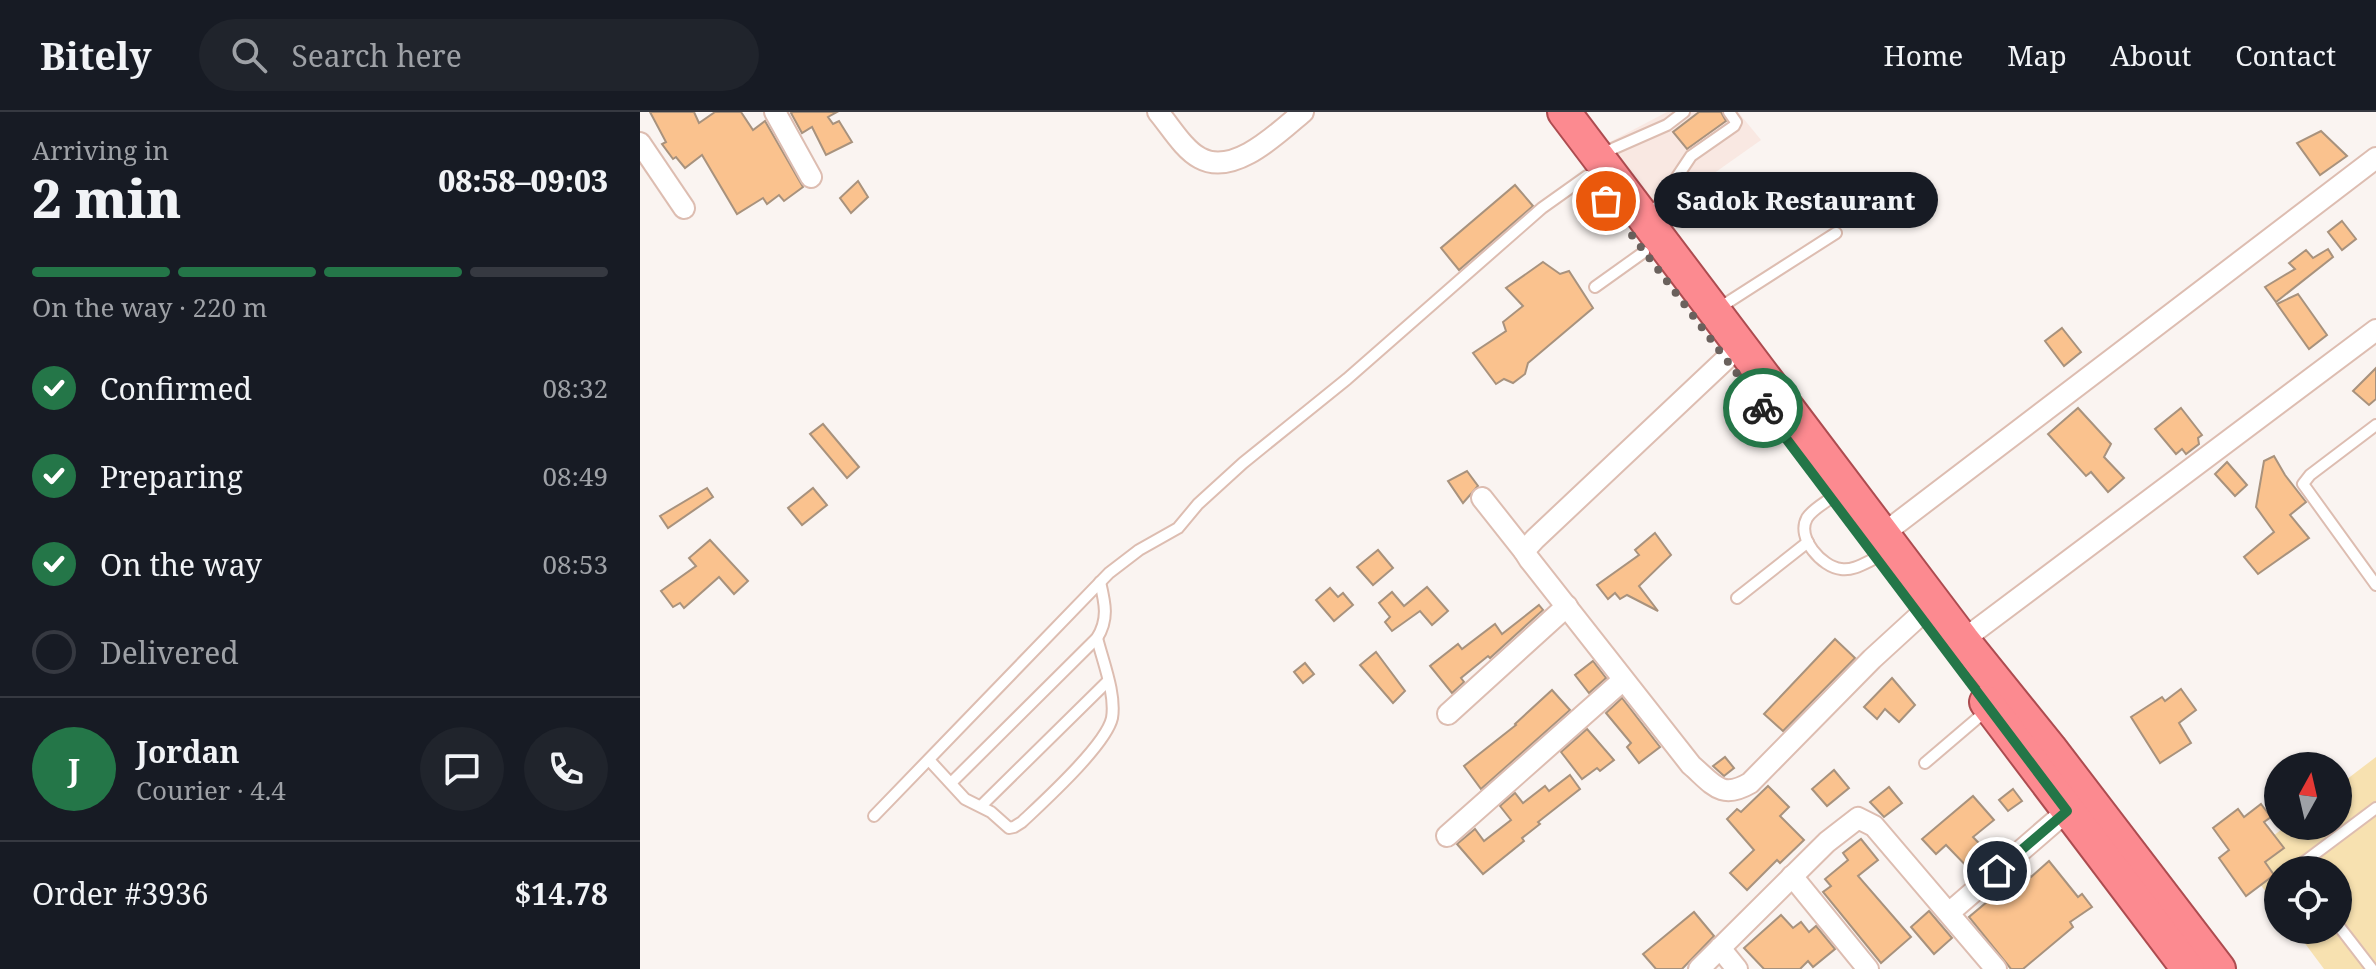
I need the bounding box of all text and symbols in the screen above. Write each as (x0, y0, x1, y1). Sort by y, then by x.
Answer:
search box (199, 19, 759, 91)
text: Bitely (40, 29, 151, 81)
icon: search (227, 33, 271, 77)
text: Search here (291, 35, 462, 76)
text: Home (1884, 36, 1963, 74)
text: Map (2007, 36, 2067, 74)
text: About (2111, 36, 2191, 74)
text: Contact (2235, 36, 2336, 74)
text: Arriving in (32, 132, 169, 168)
text: 08:58–09:03 (438, 160, 608, 201)
text: 2 min (32, 162, 181, 233)
pin (1572, 167, 1640, 235)
callout: Sadok Restaurant (1654, 173, 1938, 229)
icon: bag (1584, 179, 1628, 223)
text: Sadok Restaurant (1677, 182, 1915, 218)
text: On the way · 220 m (32, 289, 267, 325)
icon: check (32, 366, 76, 410)
text: Confirmed (100, 368, 252, 409)
courier (1723, 368, 1803, 448)
text: 08:32 (542, 370, 608, 406)
icon: bike (1741, 386, 1785, 430)
icon: check (32, 454, 76, 498)
text: Preparing (100, 456, 243, 497)
text: 08:49 (542, 458, 608, 494)
icon: check (32, 542, 76, 586)
text: On the way (100, 544, 262, 585)
text: 08:53 (542, 546, 608, 582)
text: Delivered (100, 632, 239, 673)
button: chat (420, 727, 504, 811)
button: phone (524, 727, 608, 811)
text: Jordan (136, 731, 239, 772)
text: J (68, 749, 80, 790)
north arrow (2264, 752, 2352, 840)
map controls (2264, 752, 2352, 944)
text: Courier · 4.4 (136, 772, 286, 808)
pin (1963, 837, 2031, 905)
icon: home (1975, 849, 2019, 893)
button: locate (2264, 856, 2352, 944)
text: Order #3936 (32, 873, 209, 914)
text: $14.78 (514, 873, 608, 914)

